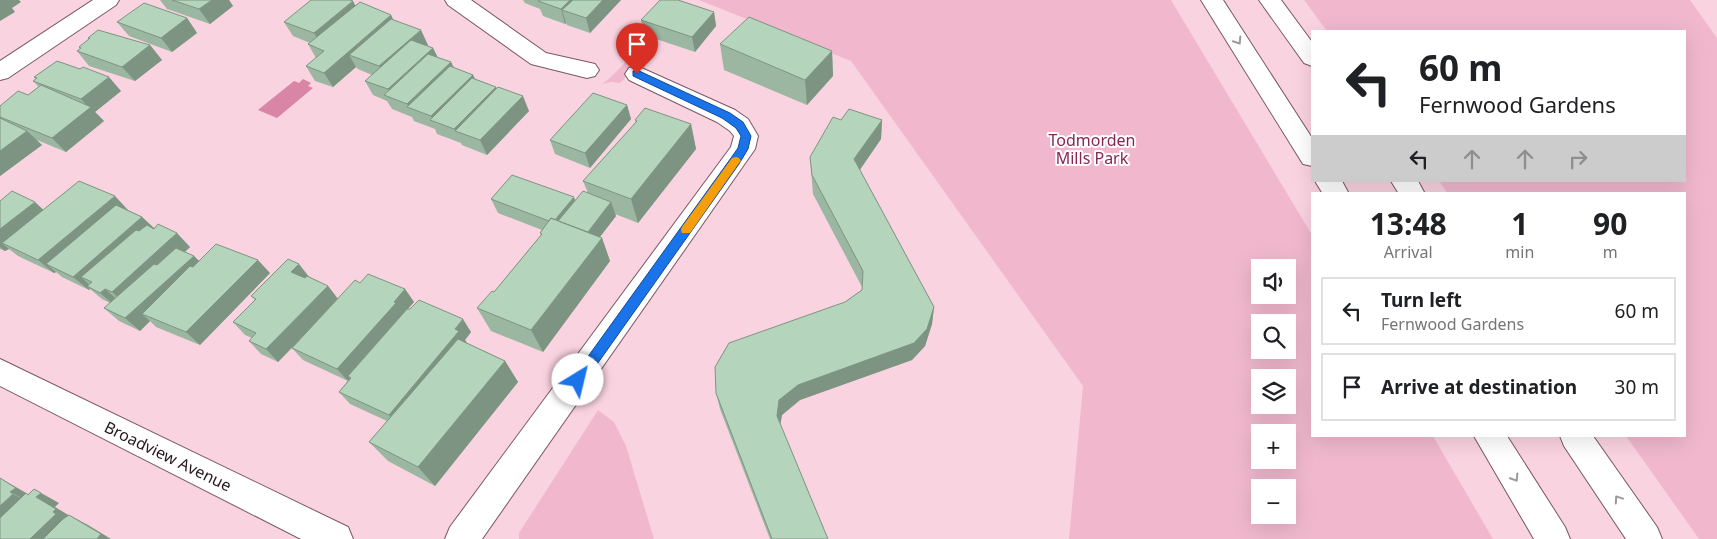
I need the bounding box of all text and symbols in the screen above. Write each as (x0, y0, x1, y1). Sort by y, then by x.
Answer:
pin (616, 23, 658, 74)
icon: arrive (623, 30, 651, 58)
one-way arrow (1232, 35, 1242, 44)
text: 60 m (1419, 44, 1502, 91)
icon: left (1336, 50, 1401, 115)
text: Fernwood Gardens (1419, 89, 1616, 119)
park label: Todmorden Mills Park (1049, 129, 1135, 169)
icon: left (1405, 145, 1433, 173)
icon: ahead (1458, 145, 1486, 173)
icon: ahead (1511, 145, 1539, 173)
icon: right (1564, 145, 1592, 173)
text: 13:48 (1370, 203, 1447, 244)
text: 1 (1511, 203, 1528, 244)
text: 90 (1593, 203, 1627, 244)
text: Arrival (1384, 241, 1433, 263)
text: min (1505, 241, 1534, 263)
text: m (1603, 241, 1618, 263)
map controls (1251, 259, 1296, 524)
button: sound (1251, 259, 1296, 304)
text: Turn left (1381, 287, 1462, 313)
icon: left (1338, 297, 1366, 325)
text: 60 m (1615, 298, 1659, 324)
text: Fernwood Gardens (1381, 313, 1524, 335)
button: search (1251, 314, 1296, 359)
position arrow (551, 353, 603, 405)
button: layers (1251, 369, 1296, 414)
icon: arrive (1338, 373, 1366, 401)
text: Arrive at destination (1381, 374, 1577, 400)
text: 30 m (1615, 374, 1659, 400)
street label: Broadview Avenue (101, 416, 235, 496)
button: + (1251, 424, 1296, 469)
one-way arrow (1508, 472, 1518, 481)
button: − (1251, 479, 1296, 524)
one-way arrow (1615, 495, 1624, 504)

